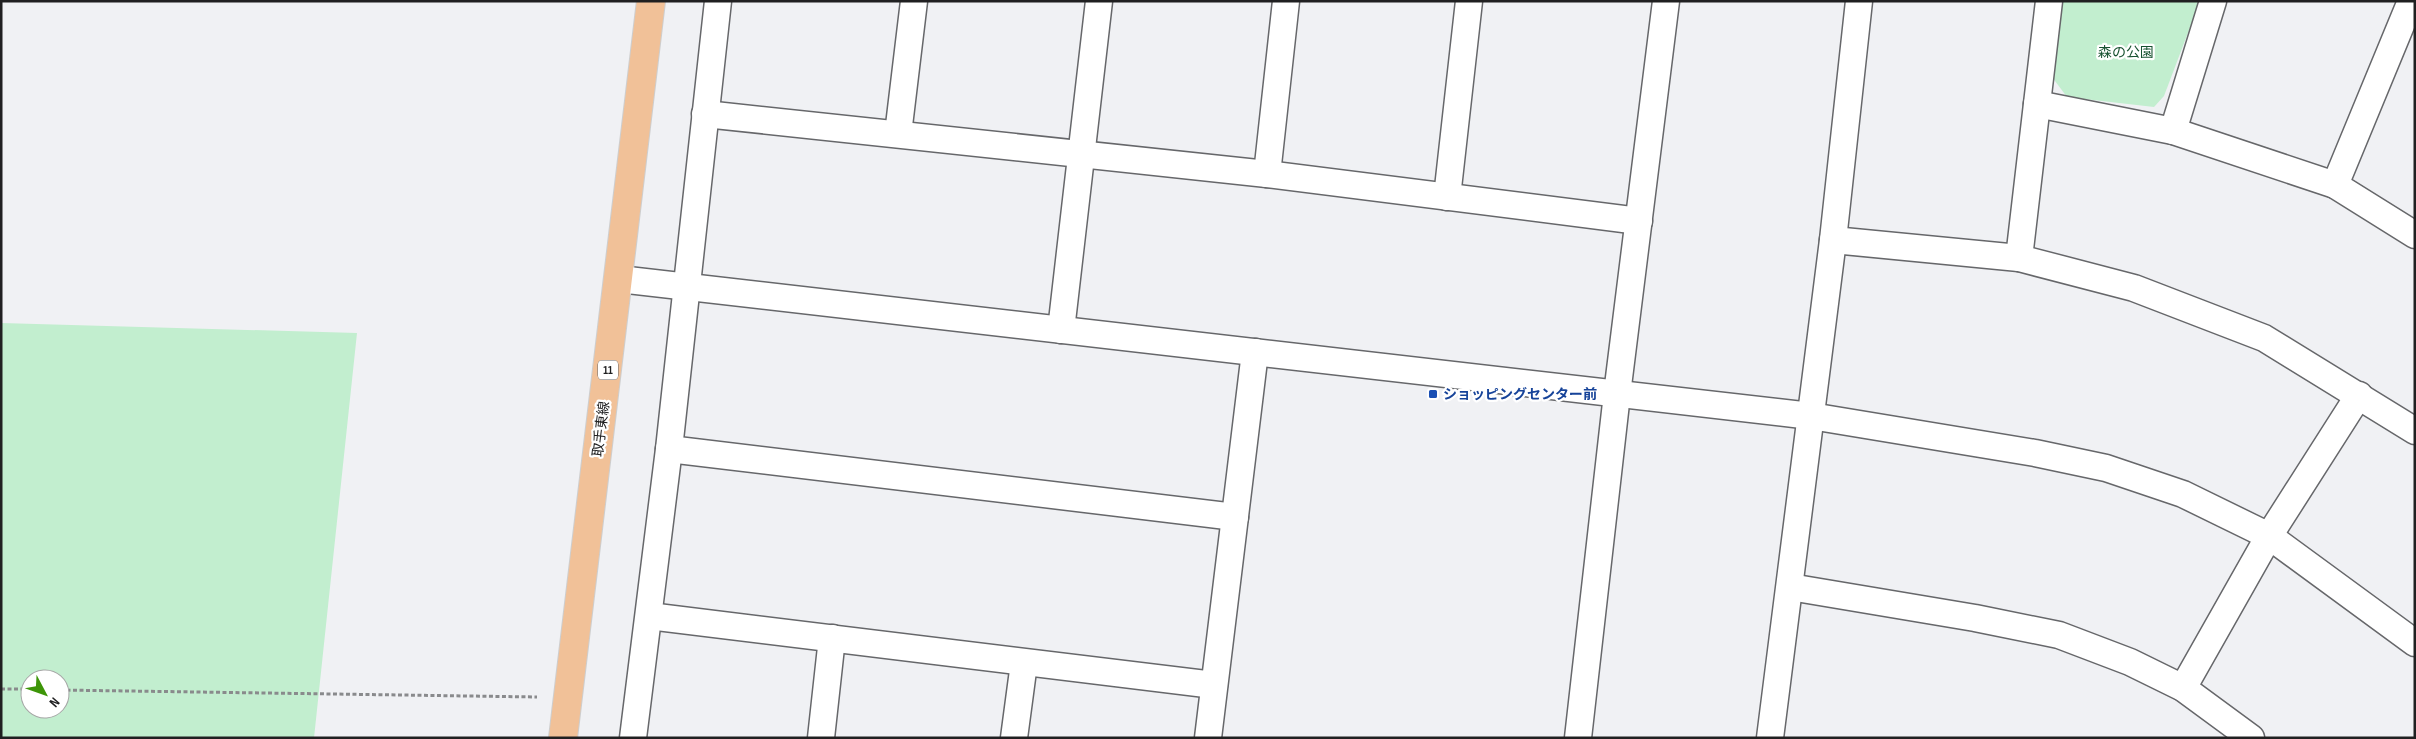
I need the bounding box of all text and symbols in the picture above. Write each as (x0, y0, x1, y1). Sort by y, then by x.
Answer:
park label: 森の公園 (2098, 44, 2154, 61)
road number: 11 (598, 360, 618, 380)
place label: ショッピングセンター前 (1443, 386, 1597, 403)
marker: ショッピングセンター前 (1427, 388, 1439, 400)
street label: 取手東線 (589, 400, 613, 458)
north arrow (20, 669, 70, 719)
text: N (46, 694, 63, 711)

